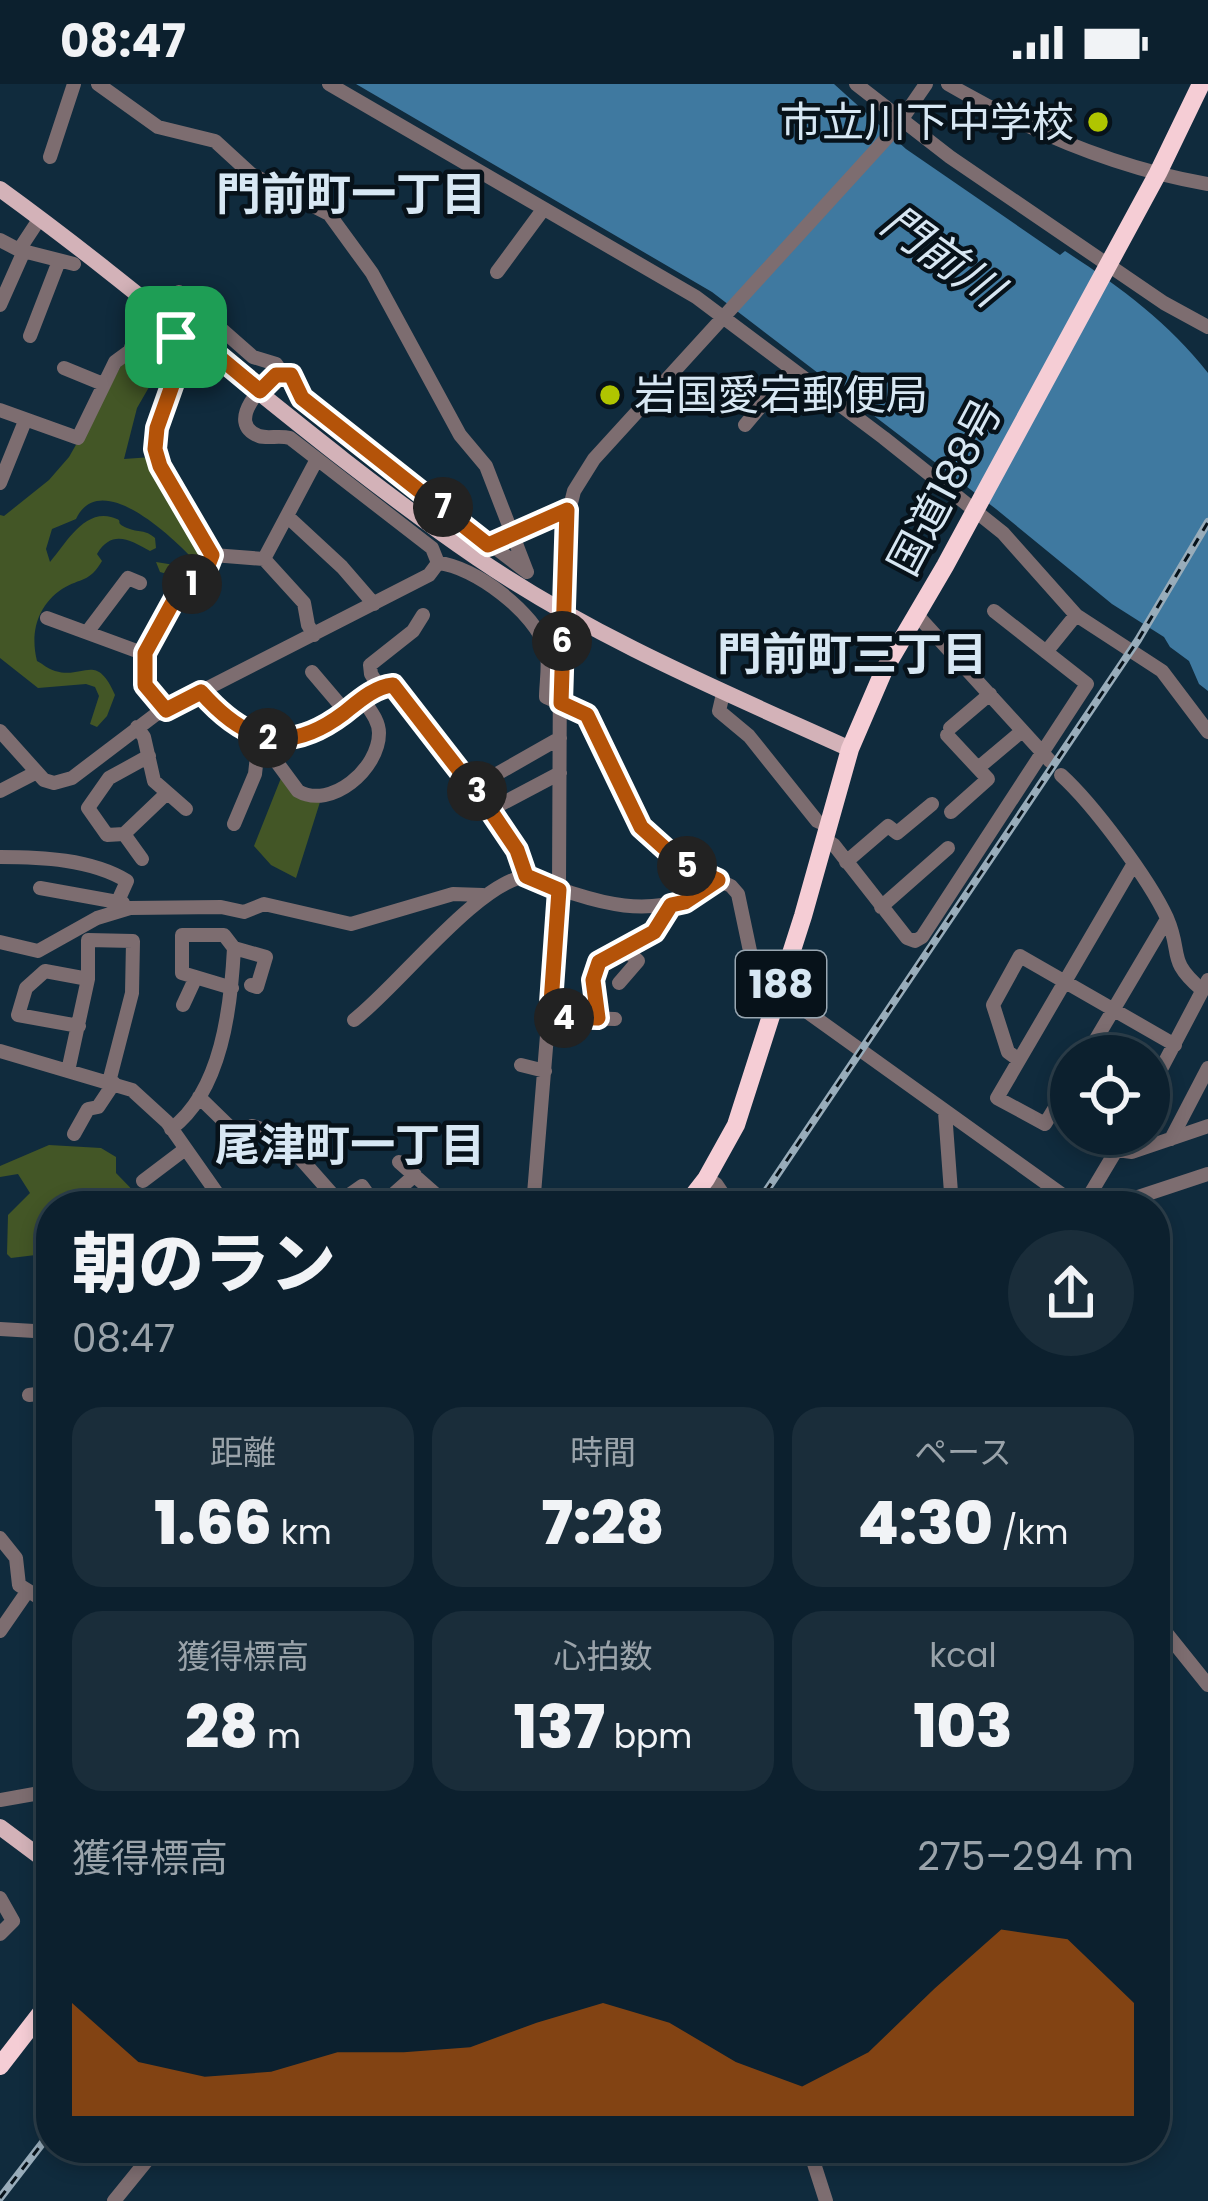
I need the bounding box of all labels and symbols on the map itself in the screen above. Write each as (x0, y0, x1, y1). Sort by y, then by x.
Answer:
place label: 市立川下中学校 (780, 93, 1074, 152)
marker: 市立川下中学校 (1085, 109, 1111, 135)
district label: 門前町一丁目 (216, 163, 486, 226)
water label: 門前川 (869, 191, 1018, 324)
pin (125, 286, 227, 388)
place label: 岩国愛宕郵便局 (634, 366, 928, 425)
marker: 岩国愛宕郵便局 (597, 382, 623, 408)
street label: 国道188号 (874, 388, 1016, 586)
pin: 7 (413, 477, 473, 537)
pin: 1 (162, 554, 222, 614)
pin: 6 (532, 611, 592, 671)
district label: 門前町三丁目 (717, 623, 987, 686)
pin: 2 (238, 708, 298, 768)
pin: 3 (447, 761, 507, 821)
pin: 5 (657, 836, 717, 896)
road number: 188 (736, 951, 826, 1017)
pin: 4 (534, 988, 594, 1048)
district label: 尾津町一丁目 (215, 1114, 485, 1177)

